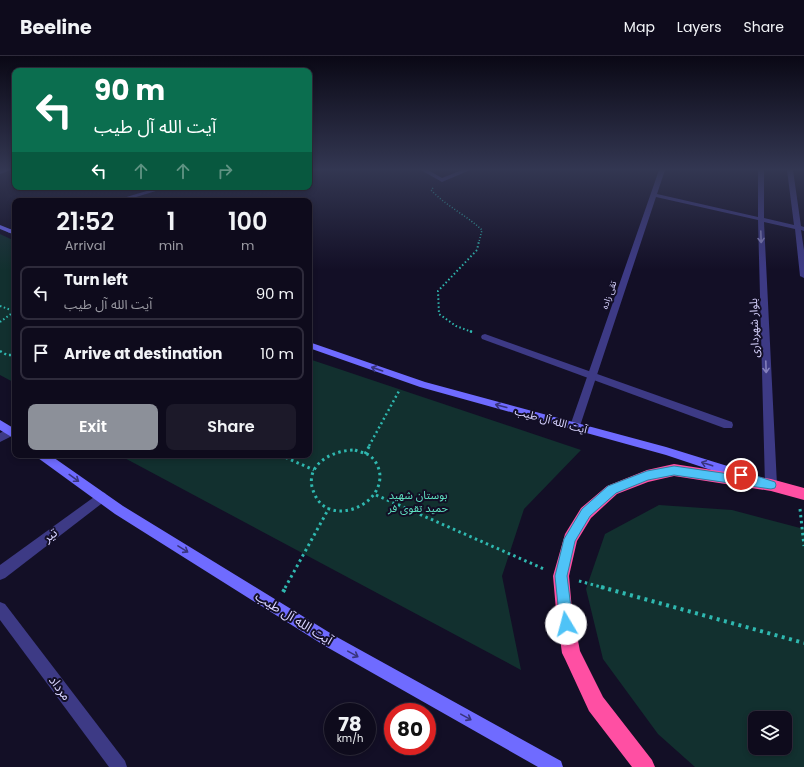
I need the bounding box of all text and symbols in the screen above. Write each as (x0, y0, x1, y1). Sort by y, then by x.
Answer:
text: Beeline (20, 14, 92, 41)
text: Map (624, 17, 655, 37)
text: Layers (677, 17, 721, 37)
text: Share (743, 17, 784, 37)
text: 90 m (94, 71, 165, 110)
icon: left (28, 84, 80, 136)
text: آیت الله آل طیب (94, 114, 216, 139)
icon: left (88, 160, 110, 182)
icon: ahead (130, 160, 152, 182)
icon: ahead (172, 160, 194, 182)
icon: right (214, 160, 236, 182)
text: 21:52 (56, 205, 114, 238)
text: 1 (167, 205, 175, 238)
text: 100 (228, 205, 268, 238)
one-way arrow (758, 230, 765, 243)
text: Arrival (65, 236, 106, 255)
text: min (159, 236, 184, 255)
text: m (241, 236, 254, 255)
text: Turn left (64, 269, 128, 290)
street label: تقی زاده (599, 279, 620, 311)
icon: left (30, 282, 52, 304)
text: 90 m (256, 283, 294, 304)
text: آیت الله آل طیب (64, 295, 152, 314)
street label: بلوار شهرداری (745, 298, 763, 358)
icon: arrive (30, 342, 52, 364)
text: Arrive at destination (64, 343, 222, 364)
text: 10 m (260, 343, 294, 364)
one-way arrow (763, 360, 770, 373)
one-way arrow (371, 365, 384, 372)
one-way arrow (495, 402, 508, 409)
street label: آیت الله آل طیب (513, 403, 590, 438)
button: Exit (28, 404, 158, 450)
button: Share (166, 404, 296, 450)
pin (724, 458, 758, 492)
one-way arrow (701, 460, 714, 467)
icon: arrive (730, 464, 752, 486)
one-way arrow (68, 474, 79, 482)
park label: بوستان شهید حمید تقوی فر (387, 487, 449, 516)
street label: تیر (38, 523, 61, 547)
one-way arrow (177, 546, 189, 554)
street label: آیت الله آل طیب (252, 587, 337, 650)
position arrow (545, 603, 587, 645)
one-way arrow (347, 650, 359, 658)
street label: مرداد (44, 671, 76, 705)
speed limit sign: 80 (384, 703, 436, 755)
text: 78 (338, 710, 362, 738)
map controls (748, 711, 792, 755)
button: layers (748, 711, 792, 755)
one-way arrow (460, 714, 472, 722)
text: km/h (337, 731, 363, 746)

